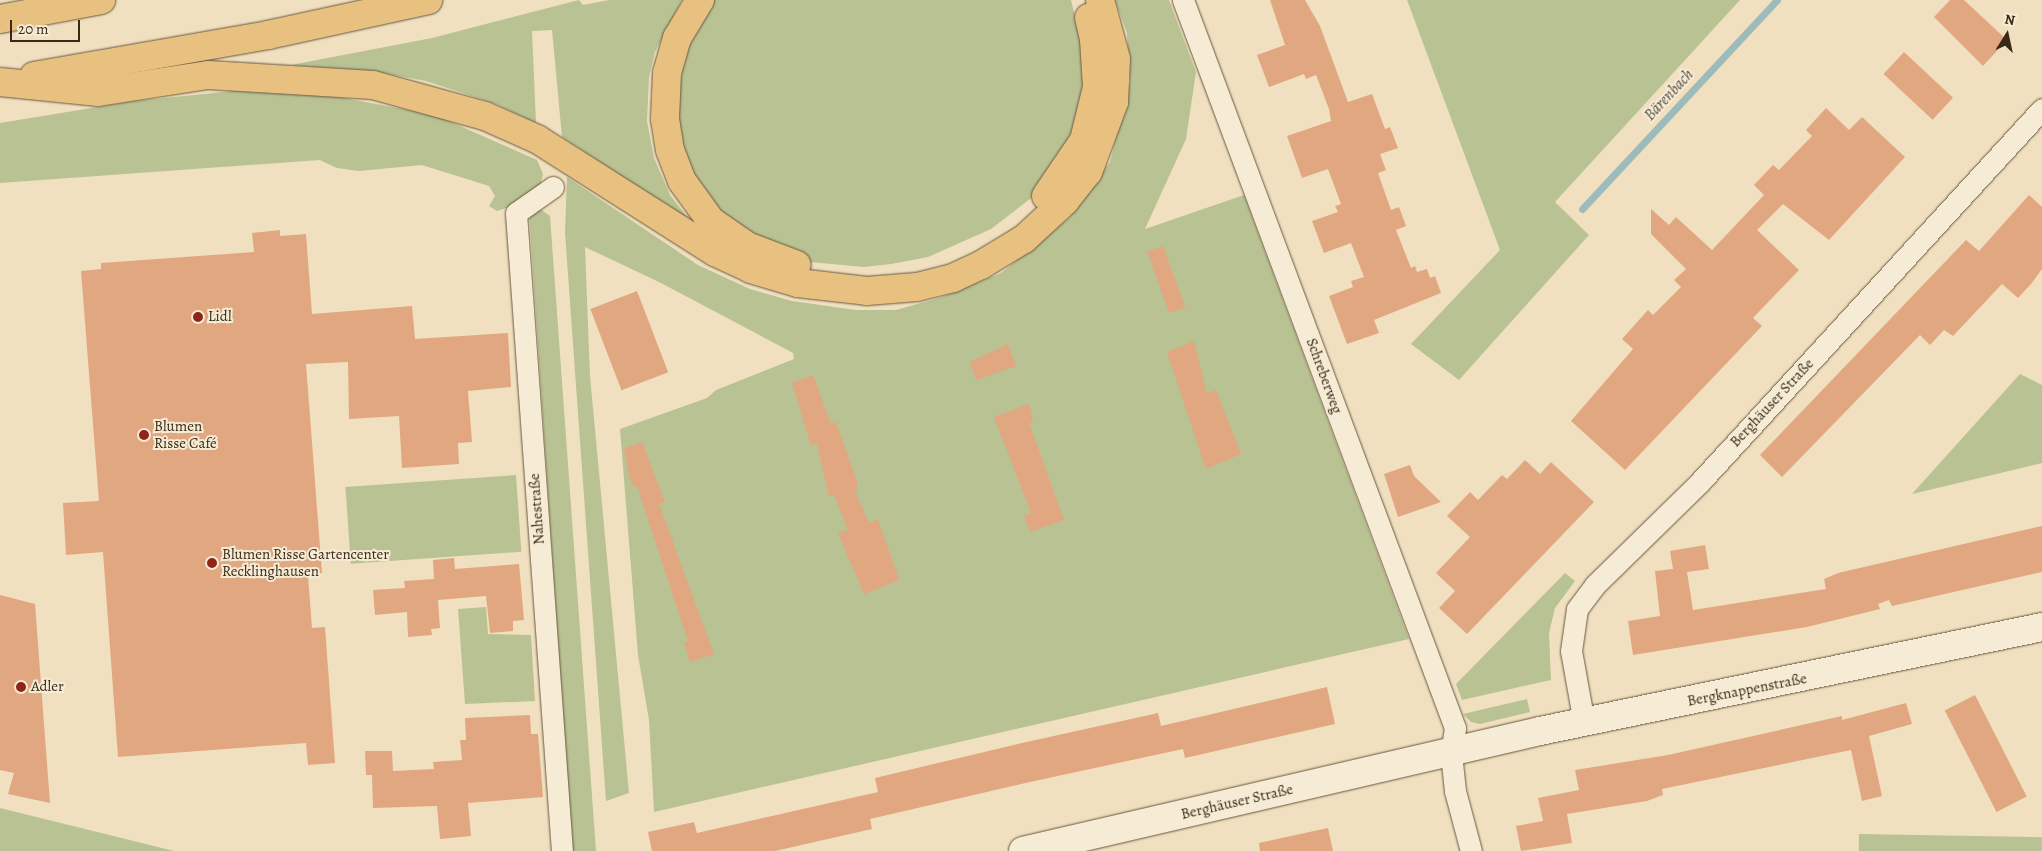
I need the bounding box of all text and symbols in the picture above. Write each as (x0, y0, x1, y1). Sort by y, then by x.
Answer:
text: N (2003, 9, 2016, 30)
scale bar (12, 10, 82, 42)
north arrow (1982, 10, 2032, 60)
text: 20 m (18, 19, 49, 39)
water label: Bärenbach (1640, 65, 1698, 125)
place label: Lidl (208, 308, 232, 326)
marker: Lidl (192, 311, 204, 323)
street label: Schreberweg (1302, 336, 1346, 416)
street label: Berghäuser Straße (1726, 355, 1818, 451)
place label: Blumen Risse Café (154, 417, 217, 452)
marker: Blumen Risse Café (138, 429, 150, 441)
street label: Nahestraße (526, 473, 548, 545)
place label: Blumen Risse Gartencenter Recklinghausen (222, 545, 389, 580)
marker: Blumen Risse Gartencenter Recklinghausen (206, 557, 218, 569)
street label: Bergknappenstraße (1686, 670, 1808, 710)
place label: Adler (31, 678, 64, 696)
marker: Adler (15, 681, 27, 693)
street label: Berghäuser Straße (1179, 780, 1295, 824)

